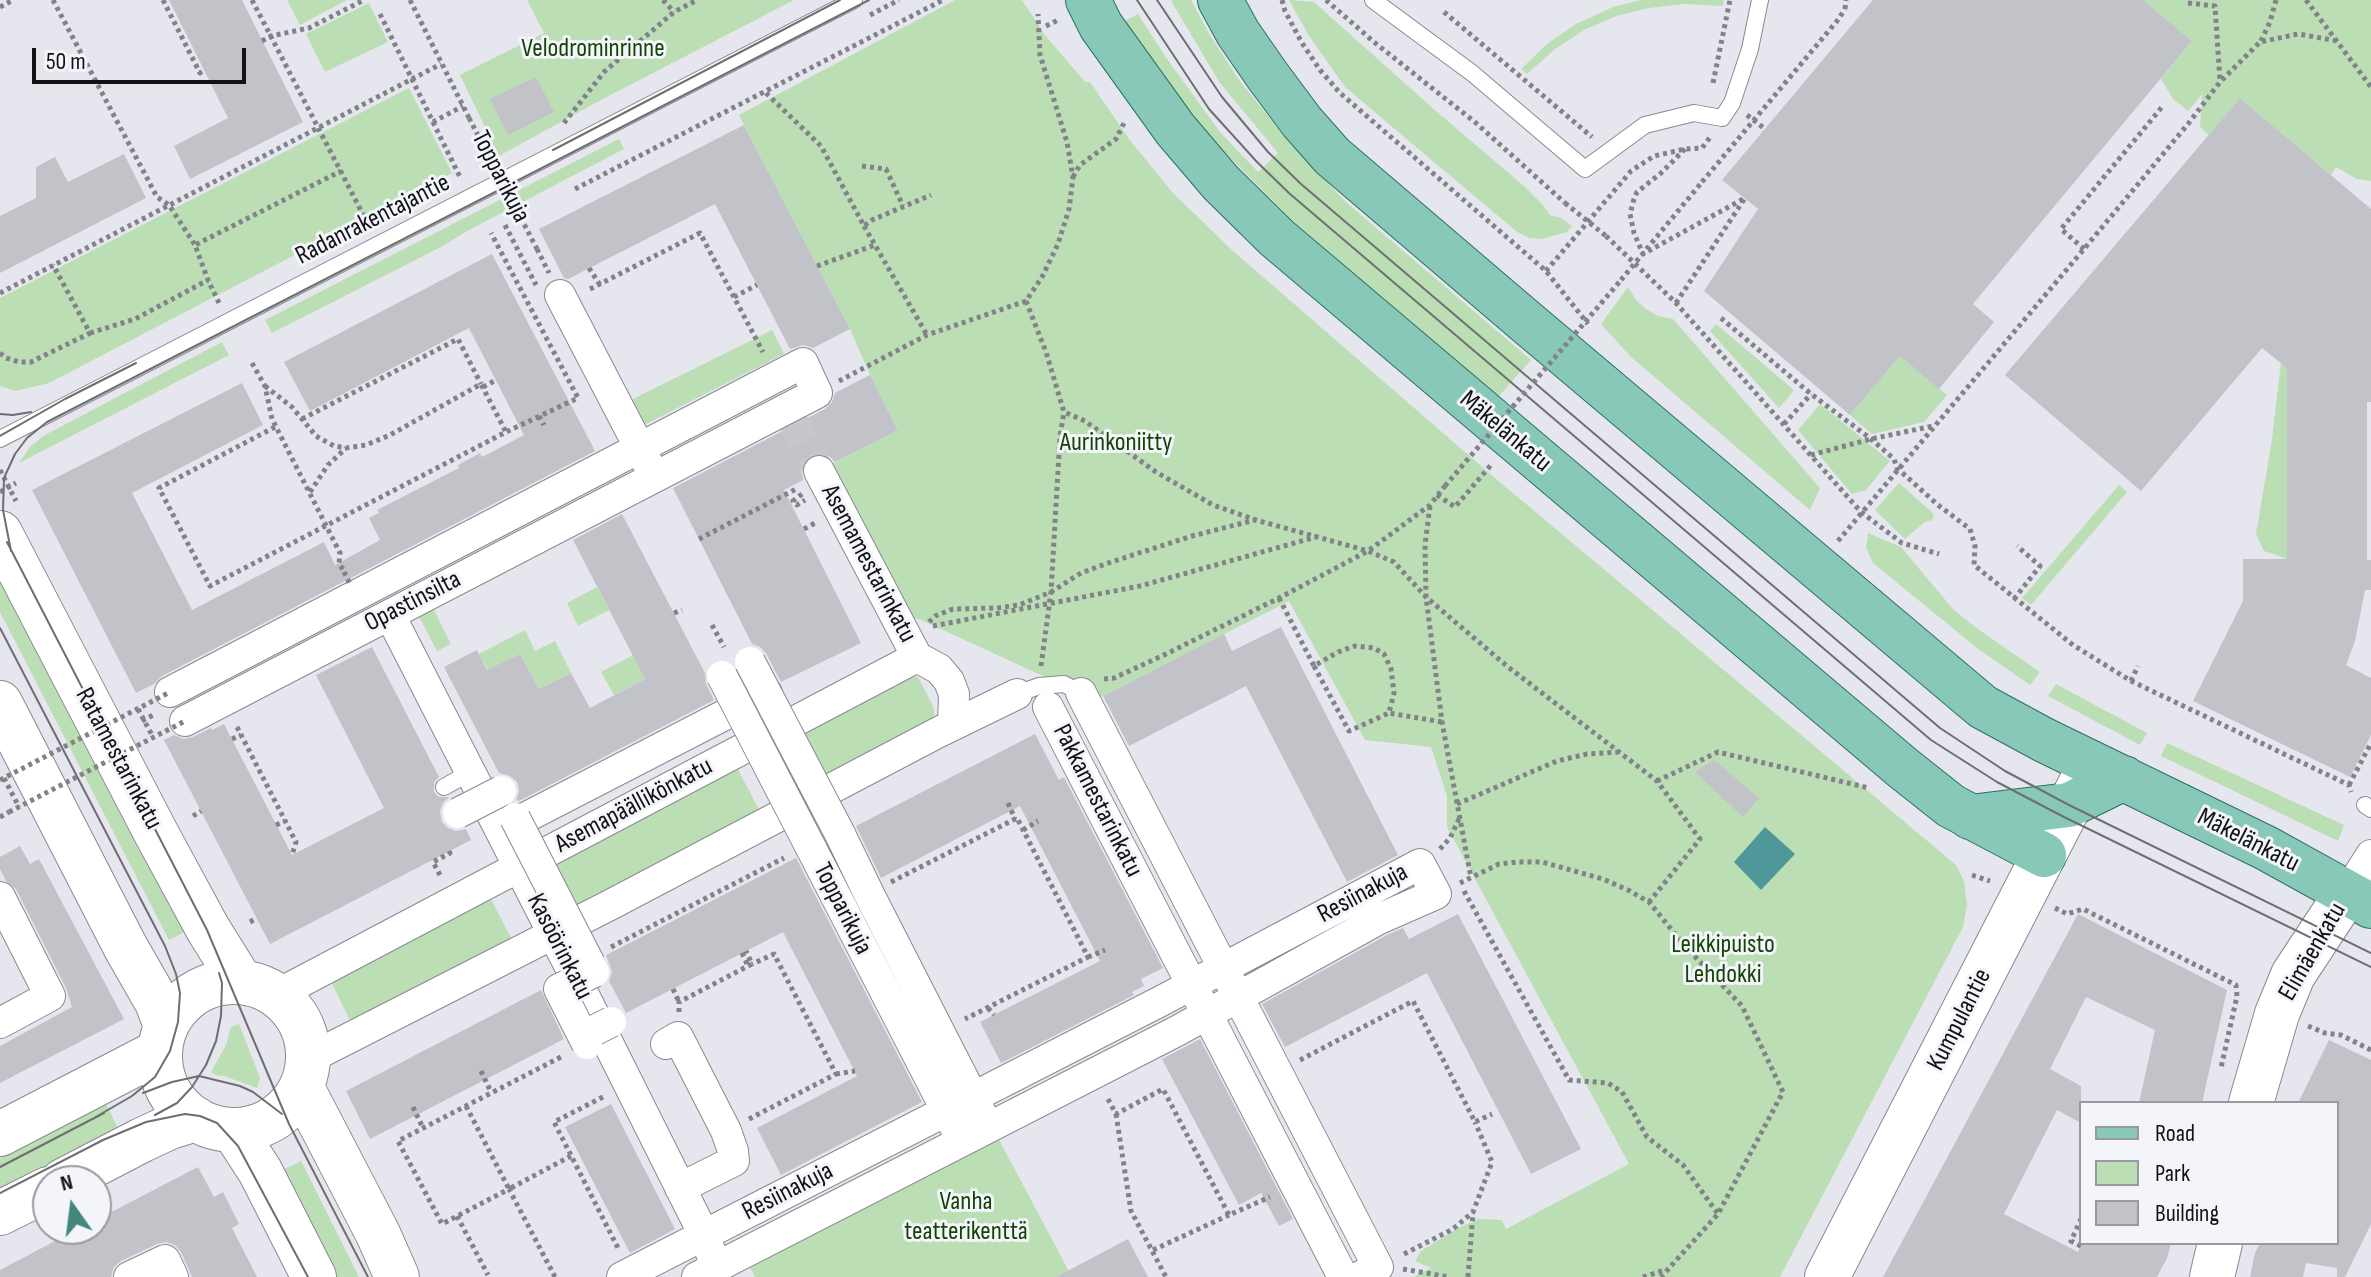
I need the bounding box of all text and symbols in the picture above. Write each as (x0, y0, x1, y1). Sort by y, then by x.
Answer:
scale bar (36, 32, 250, 82)
park label: Velodrominrinne (521, 33, 665, 65)
text: 50 m (46, 47, 86, 76)
street label: Topparikuja (464, 126, 536, 228)
street label: Radanrakentajantie (291, 168, 455, 272)
street label: Mäkelänkatu (1453, 385, 1557, 479)
park label: Aurinkoniitty (1060, 427, 1172, 459)
street label: Asemamestarinkatu (813, 480, 923, 648)
street label: Opastinsilta (360, 565, 466, 639)
street label: Ratamestarinkatu (68, 683, 168, 835)
street label: Pakkamestarinkatu (1045, 720, 1149, 882)
street label: Asemapäällikönkatu (550, 751, 718, 861)
street label: Mäkelänkatu (2192, 802, 2304, 880)
street label: Resiinakuja (1313, 857, 1413, 931)
street label: Topparikuja (806, 858, 878, 960)
street label: Kasöörinkatu (519, 889, 599, 1005)
street label: Elimäenkatu (2273, 897, 2353, 1007)
park label: Leikkipuisto Lehdokki (1671, 929, 1775, 990)
street label: Kumpulantie (1921, 964, 1999, 1076)
legend (2079, 1101, 2339, 1245)
text: Road (2155, 1119, 2195, 1148)
street label: Resiinakuja (737, 1156, 839, 1228)
text: Park (2155, 1159, 2190, 1188)
north arrow (32, 1165, 112, 1245)
text: N (58, 1169, 76, 1198)
park label: Vanha teatterikenttä (904, 1186, 1028, 1248)
text: Building (2155, 1199, 2219, 1228)

